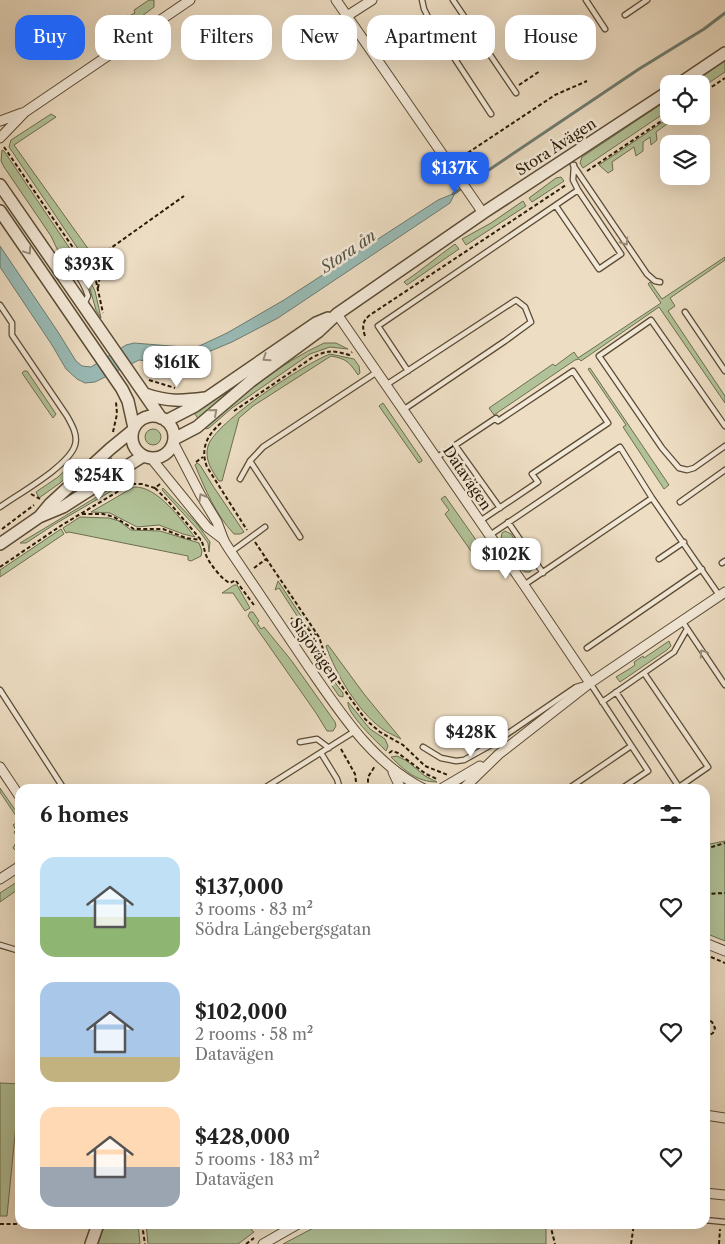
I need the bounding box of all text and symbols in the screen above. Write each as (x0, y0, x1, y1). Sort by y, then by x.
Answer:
chip: Buy (15, 15, 85, 60)
chip: Rent (95, 15, 171, 60)
chip: Filters (181, 15, 272, 60)
chip: New (282, 15, 357, 60)
chip: Apartment (367, 15, 495, 60)
chip: House (505, 15, 596, 60)
map controls (660, 75, 710, 185)
button: locate (660, 75, 710, 125)
street label: Stora Åvägen (512, 113, 600, 180)
button: layers (660, 135, 710, 185)
pin: $137K (420, 152, 490, 194)
text: $137K (432, 158, 478, 178)
water label: Stora ån (316, 225, 380, 277)
one-way arrow (619, 237, 629, 246)
one-way arrow (21, 246, 31, 255)
pin: $393K (54, 248, 124, 290)
text: $393K (64, 254, 114, 274)
pin: $161K (142, 346, 212, 388)
text: $161K (154, 352, 200, 372)
one-way arrow (262, 352, 272, 361)
one-way arrow (208, 410, 217, 418)
street label: Datavägen (439, 442, 496, 514)
pin: $254K (64, 458, 134, 501)
text: $254K (74, 465, 124, 485)
one-way arrow (199, 494, 209, 503)
pin: $102K (471, 538, 541, 580)
text: $102K (482, 544, 530, 564)
street label: Sisjövägen (286, 614, 345, 686)
one-way arrow (700, 649, 710, 658)
pin: $428K (436, 716, 506, 758)
text: $428K (446, 722, 496, 742)
icon: filters (657, 800, 685, 828)
text: 6 homes (40, 802, 129, 827)
text: $137,000 (195, 874, 284, 899)
icon: home (80, 877, 140, 937)
icon: heart (657, 893, 685, 921)
text: 3 rooms · 83 m² (195, 899, 313, 919)
text: Södra Långebergsgatan (195, 919, 371, 939)
text: $102,000 (195, 999, 287, 1024)
icon: home (80, 1002, 140, 1062)
icon: heart (657, 1018, 685, 1046)
text: 2 rooms · 58 m² (195, 1024, 313, 1044)
text: Datavägen (195, 1044, 274, 1064)
text: $428,000 (195, 1124, 290, 1149)
icon: home (80, 1127, 140, 1187)
icon: heart (657, 1143, 685, 1171)
text: 5 rooms · 183 m² (195, 1149, 320, 1169)
text: Datavägen (195, 1169, 274, 1189)

